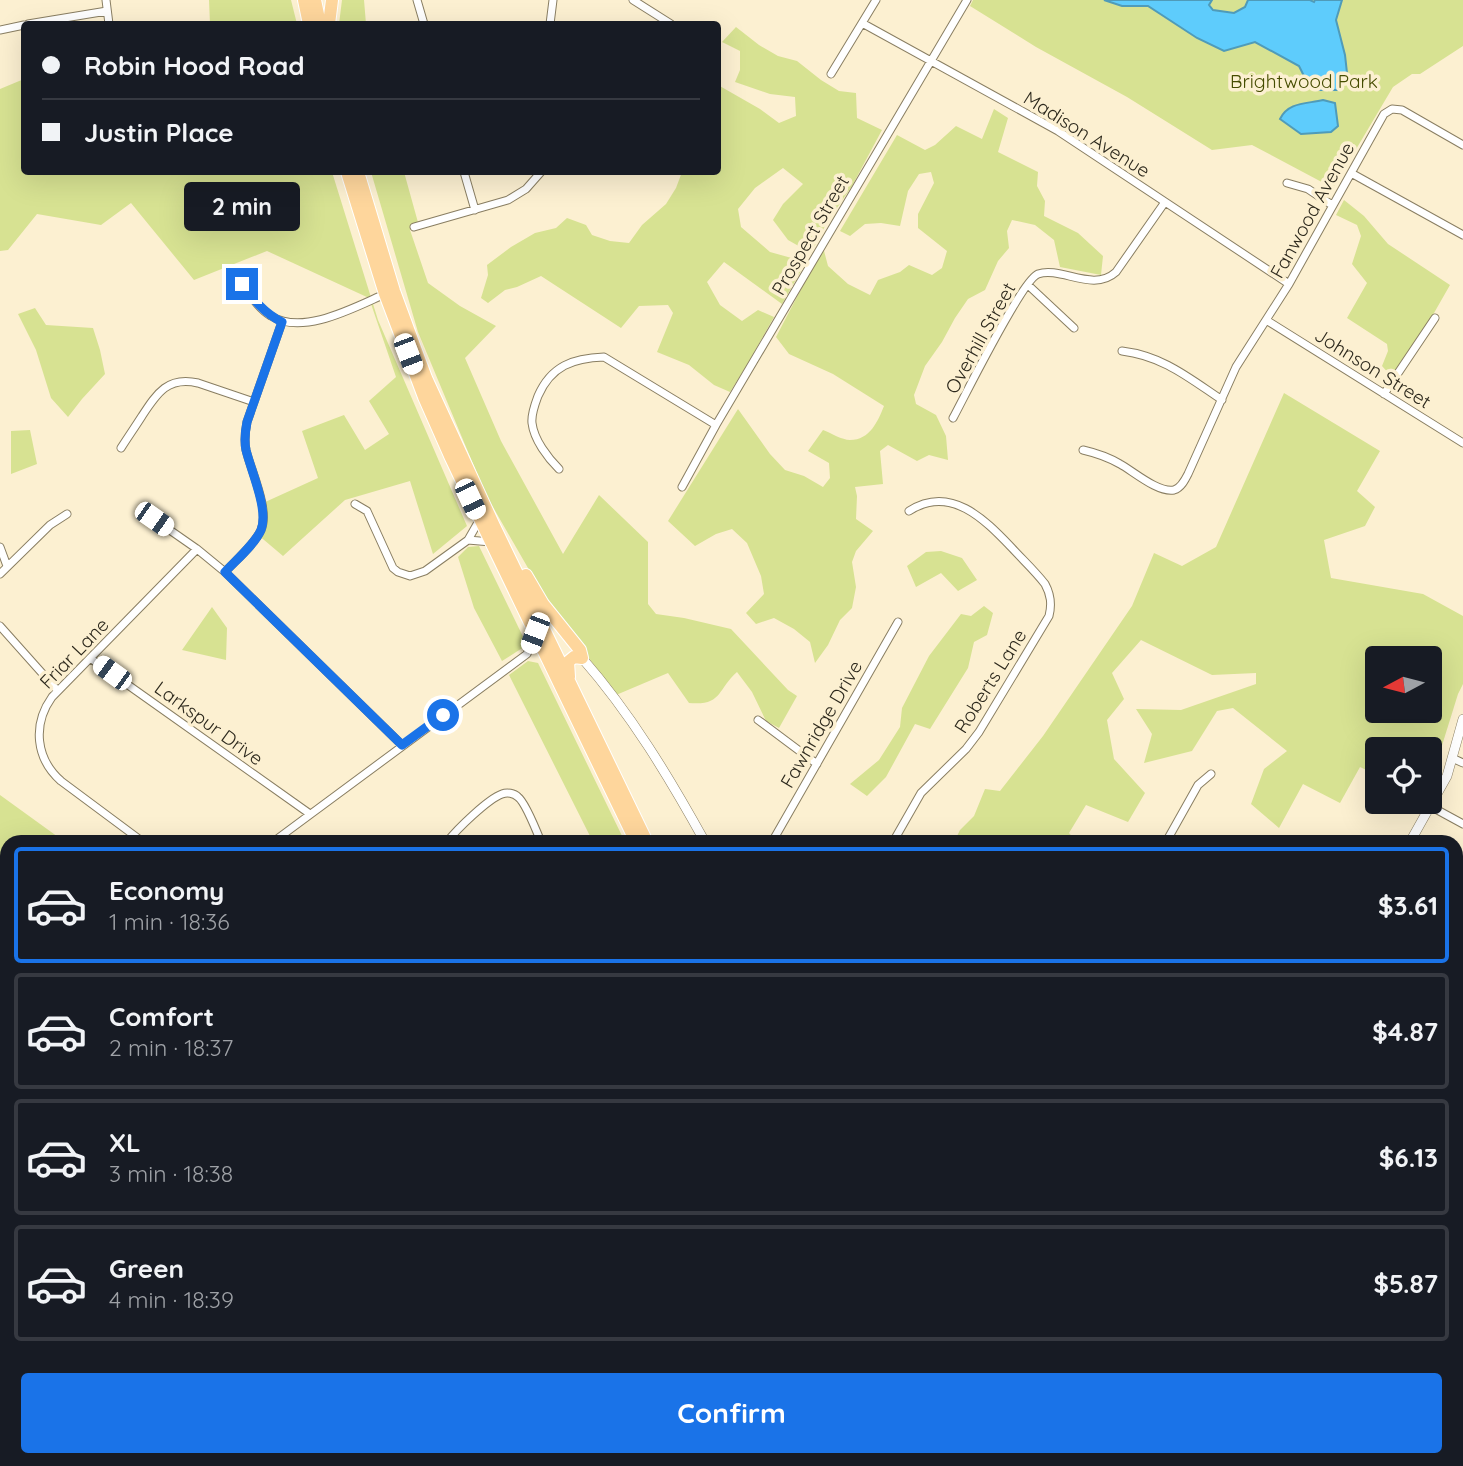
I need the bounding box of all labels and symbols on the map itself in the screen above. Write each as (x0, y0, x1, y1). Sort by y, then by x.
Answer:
park label: Brightwood Park (1230, 69, 1378, 93)
street label: Madison Avenue (1019, 86, 1155, 182)
street label: Fanwood Avenue (1265, 138, 1359, 282)
street label: Prospect Street (766, 171, 854, 299)
callout: 2 min (184, 182, 300, 232)
route end (226, 268, 258, 300)
street label: Overhill Street (940, 278, 1020, 398)
street label: Johnson Street (1310, 323, 1436, 413)
car (391, 331, 426, 377)
car (452, 476, 489, 522)
car (131, 498, 178, 540)
car (518, 610, 553, 656)
street label: Friar Lane (34, 613, 114, 693)
street label: Roberts Lane (949, 625, 1031, 737)
north arrow (1365, 646, 1442, 723)
car (89, 652, 136, 694)
street label: Fawnridge Drive (775, 656, 867, 792)
street label: Larkspur Drive (150, 676, 268, 770)
route start (427, 699, 459, 731)

